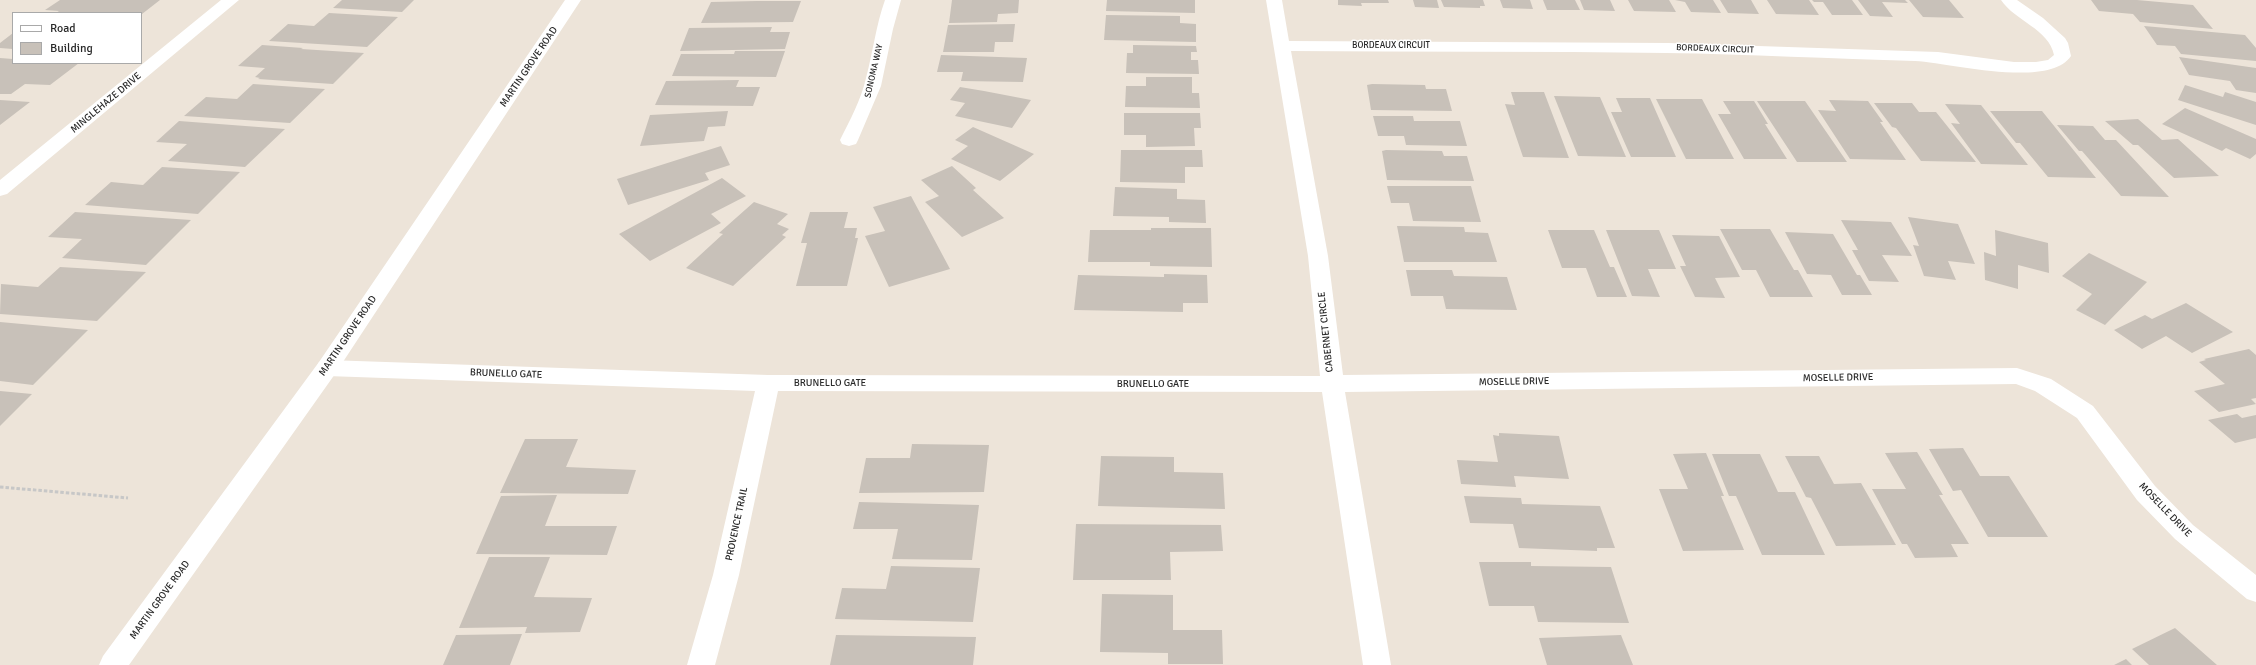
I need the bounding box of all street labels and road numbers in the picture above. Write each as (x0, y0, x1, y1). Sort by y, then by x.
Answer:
street label: MARTIN GROVE ROAD (498, 25, 560, 109)
street label: BORDEAUX CIRCUIT (1352, 41, 1430, 51)
street label: BORDEAUX CIRCUIT (1676, 42, 1754, 56)
street label: SONOMA WAY (863, 43, 885, 99)
street label: MINGLEHAZE DRIVE (68, 70, 144, 136)
street label: CABERNET CIRCLE (1316, 291, 1336, 373)
street label: MARTIN GROVE ROAD (317, 294, 379, 378)
street label: BRUNELLO GATE (470, 367, 542, 381)
street label: MOSELLE DRIVE (1803, 371, 1873, 385)
street label: MOSELLE DRIVE (1479, 375, 1549, 389)
street label: BRUNELLO GATE (794, 377, 866, 389)
street label: BRUNELLO GATE (1117, 378, 1189, 390)
street label: MOSELLE DRIVE (2136, 480, 2194, 540)
street label: PROVENCE TRAIL (723, 486, 751, 562)
street label: MARTIN GROVE ROAD (127, 558, 193, 642)

